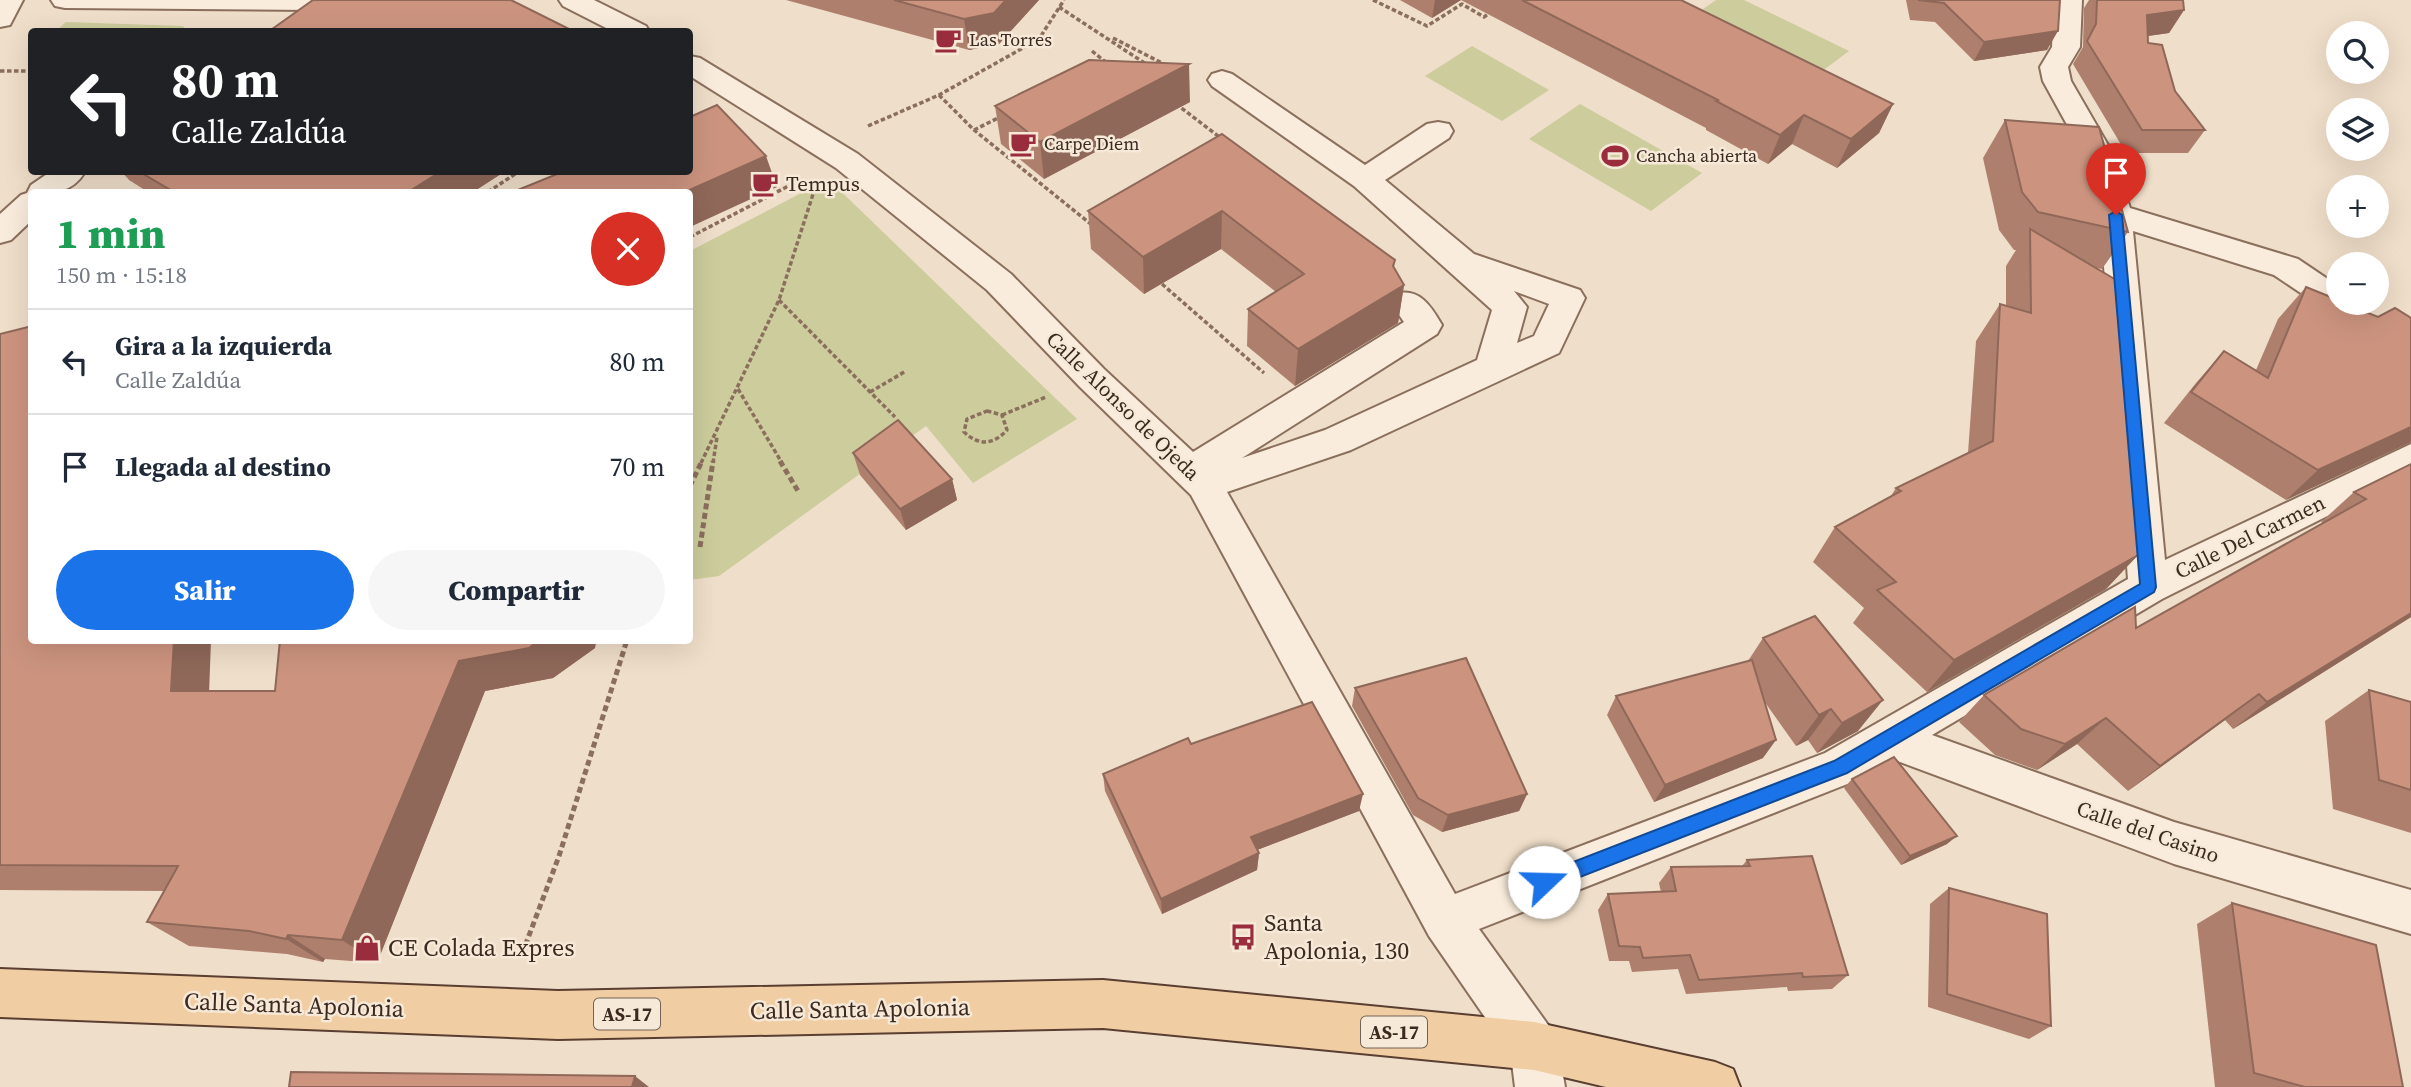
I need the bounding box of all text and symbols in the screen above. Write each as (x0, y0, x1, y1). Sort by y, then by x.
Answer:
map controls (2326, 21, 2389, 315)
button: search (2326, 21, 2389, 84)
cafe icon: Las Torres (933, 25, 963, 55)
place label: Las Torres (969, 27, 1052, 52)
text: 80 m (171, 46, 279, 113)
icon: left (56, 56, 147, 147)
button: layers (2326, 98, 2389, 161)
text: Calle Zaldúa (171, 110, 347, 154)
cafe icon: Carpe Diem (1008, 129, 1038, 159)
place label: Carpe Diem (1044, 131, 1139, 156)
sports icon: Cancha abierta (1600, 141, 1630, 171)
place label: Cancha abierta (1636, 143, 1758, 168)
pin (2086, 143, 2146, 215)
icon: arrive (2097, 154, 2135, 192)
cafe icon: Tempus (750, 169, 780, 199)
place label: Tempus (786, 169, 860, 198)
button: + (2326, 175, 2389, 238)
text: 1 min (56, 204, 166, 262)
button: close (591, 212, 665, 286)
button: − (2326, 252, 2389, 315)
text: 150 m · 15:18 (56, 259, 187, 291)
street label: Calle Alonso de Ojeda (1040, 325, 1207, 487)
text: Gira a la izquierda (115, 328, 332, 364)
icon: left (56, 343, 94, 381)
text: 80 m (610, 344, 665, 380)
text: Calle Zaldúa (115, 364, 241, 396)
icon: arrive (56, 448, 94, 486)
text: Llegada al destino (115, 449, 331, 485)
text: 70 m (610, 449, 665, 485)
street label: Calle Del Carmen (2170, 488, 2330, 585)
button: Salir (56, 550, 354, 630)
button: Compartir (368, 550, 665, 630)
street label: Calle del Casino (2073, 794, 2223, 870)
position arrow (1507, 845, 1581, 919)
place label: Santa Apolonia, 130 (1264, 906, 1409, 967)
bus stop icon: Santa Apolonia, 130 (1228, 922, 1258, 952)
place label: CE Colada Expres (388, 931, 575, 964)
shop icon: CE Colada Expres (352, 933, 382, 963)
street label: Calle Santa Apolonia (183, 984, 405, 1025)
street label: Calle Santa Apolonia (750, 990, 971, 1027)
road number: AS-17 (594, 998, 660, 1030)
road number: AS-17 (1361, 1016, 1427, 1048)

